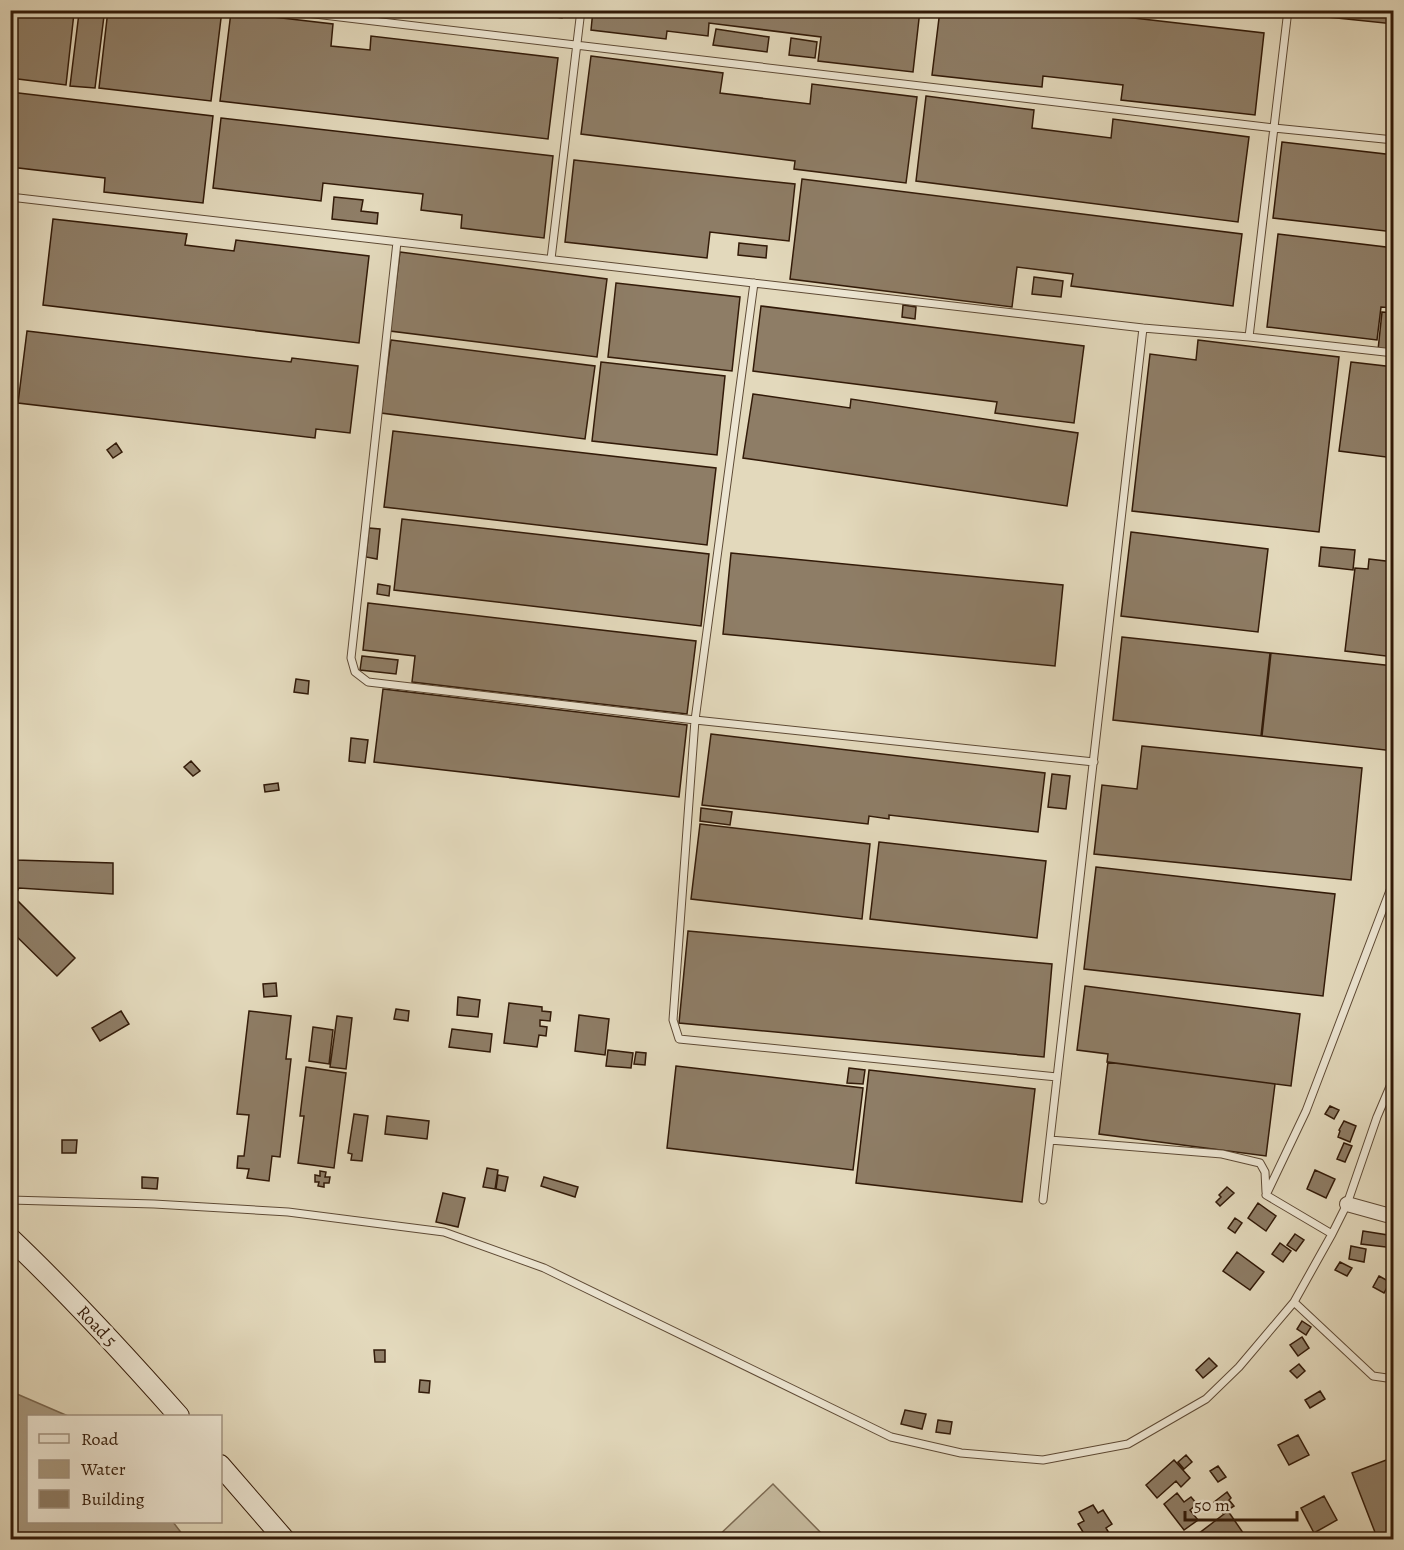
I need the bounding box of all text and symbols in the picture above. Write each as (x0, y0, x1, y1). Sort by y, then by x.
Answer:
street label: Road 5 (72, 1300, 122, 1352)
legend (27, 1415, 222, 1523)
text: Road (81, 1427, 119, 1451)
text: Water (80, 1457, 126, 1481)
scale bar (1185, 1484, 1298, 1522)
text: Building (81, 1487, 145, 1511)
text: 50 m (1194, 1493, 1230, 1517)

